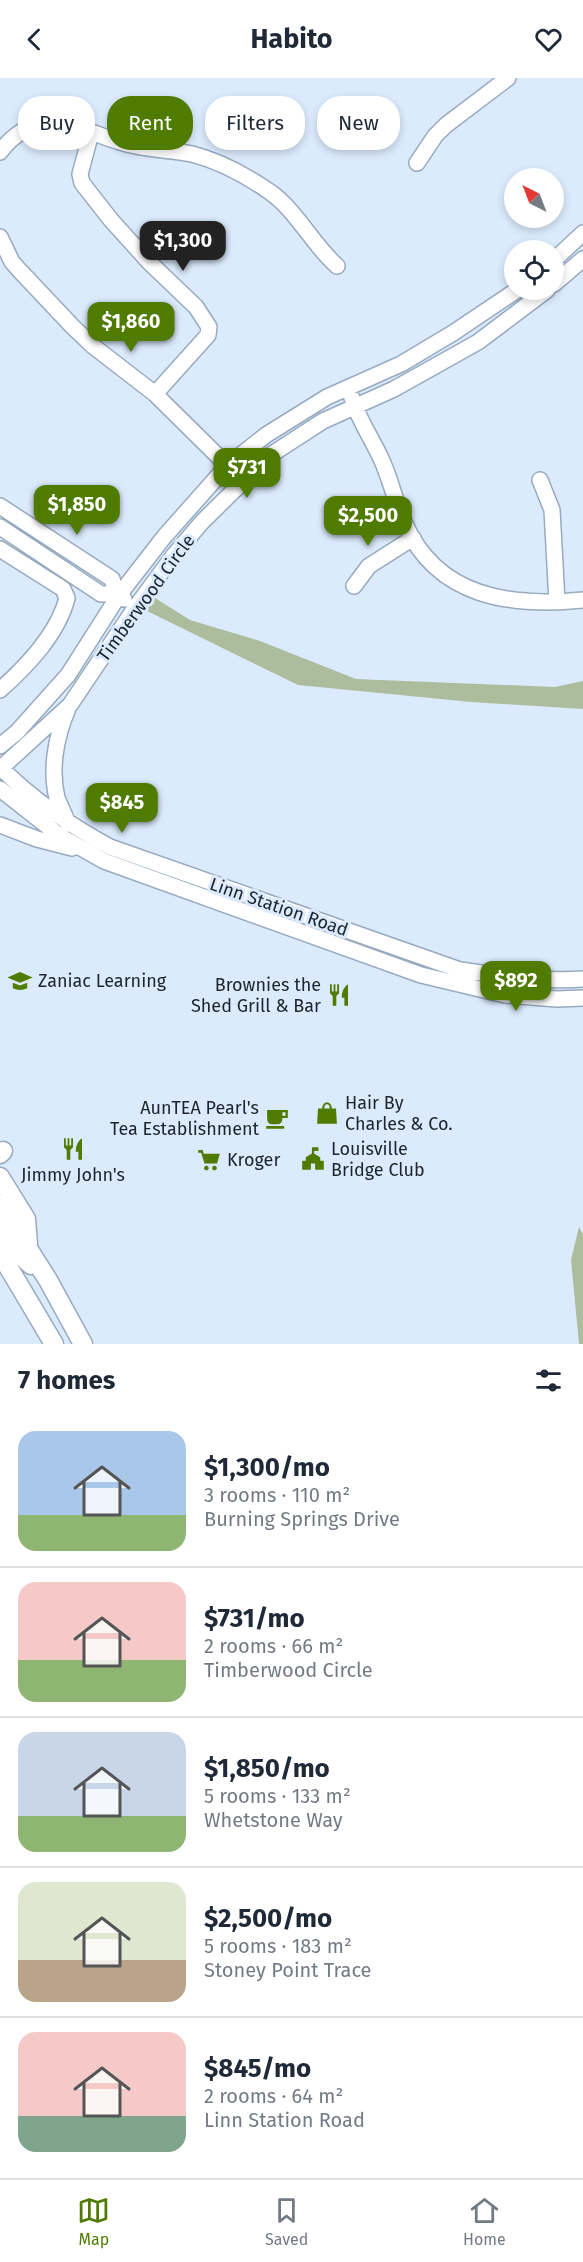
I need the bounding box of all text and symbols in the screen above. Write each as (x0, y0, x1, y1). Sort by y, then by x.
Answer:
icon: back (18, 23, 51, 56)
text: Habito (250, 23, 333, 55)
icon: heart (532, 23, 565, 56)
chip: Buy (18, 96, 95, 150)
chip: Rent (107, 96, 193, 150)
chip: Filters (205, 96, 305, 150)
chip: New (317, 96, 400, 150)
north arrow (504, 168, 564, 228)
map controls (504, 168, 564, 300)
pin: $1,300 (134, 221, 232, 272)
text: $1,300 (154, 228, 212, 252)
button: locate (504, 240, 564, 300)
pin: $1,860 (82, 302, 180, 353)
text: $1,860 (102, 309, 160, 333)
pin: $731 (211, 448, 283, 499)
text: $731 (227, 455, 267, 479)
pin: $1,850 (28, 485, 126, 536)
text: $1,850 (48, 492, 106, 516)
pin: $2,500 (319, 496, 417, 547)
text: $2,500 (338, 503, 398, 527)
street label: Timberwood Circle (92, 530, 200, 666)
pin: $845 (86, 783, 158, 834)
text: $845 (100, 790, 144, 814)
street label: Linn Station Road (207, 873, 351, 941)
pin: $892 (480, 961, 552, 1012)
school or university icon: Zaniac Learning (7, 968, 33, 994)
text: $892 (494, 968, 538, 992)
place label: Zaniac Learning (38, 970, 167, 992)
place label: Brownies the Shed Grill & Bar (191, 974, 321, 1017)
restaurant icon: Brownies the Shed Grill & Bar (326, 982, 352, 1008)
place label: Hair By Charles & Co. (345, 1092, 453, 1135)
place label: AunTEA Pearl's Tea Establishment (110, 1097, 259, 1140)
shop icon: Hair By Charles & Co. (314, 1100, 340, 1126)
cafe icon: AunTEA Pearl's Tea Establishment (264, 1105, 290, 1131)
restaurant icon: Jimmy John's (60, 1136, 86, 1162)
place label: Louisville Bridge Club (331, 1138, 425, 1181)
public building icon: Louisville Bridge Club (300, 1146, 326, 1172)
supermarket icon: Kroger (196, 1147, 222, 1173)
place label: Kroger (227, 1149, 280, 1171)
place label: Jimmy John's (21, 1164, 125, 1186)
icon: filters (532, 1364, 565, 1397)
text: 7 homes (18, 1365, 115, 1396)
text: $1,300/mo (204, 1452, 330, 1483)
icon: home (66, 1455, 138, 1527)
text: 3 rooms · 110 m² (204, 1483, 350, 1507)
text: Burning Springs Drive (204, 1507, 400, 1531)
text: $731/mo (204, 1603, 305, 1634)
icon: home (66, 1606, 138, 1678)
text: 2 rooms · 66 m² (204, 1634, 343, 1658)
text: Timberwood Circle (204, 1658, 373, 1682)
text: $1,850/mo (204, 1753, 330, 1784)
icon: home (66, 1756, 138, 1828)
text: 5 rooms · 133 m² (204, 1784, 351, 1808)
text: Whetstone Way (204, 1808, 343, 1832)
text: $2,500/mo (204, 1903, 332, 1934)
icon: home (66, 1906, 138, 1978)
text: 5 rooms · 183 m² (204, 1934, 352, 1958)
text: Stoney Point Trace (204, 1958, 371, 1982)
text: $845/mo (204, 2053, 311, 2084)
icon: home (66, 2056, 138, 2128)
text: 2 rooms · 64 m² (204, 2084, 343, 2108)
text: Linn Station Road (204, 2108, 365, 2132)
tab: Map (77, 2194, 110, 2249)
tab: Saved (265, 2194, 308, 2249)
tab: Home (463, 2194, 506, 2249)

